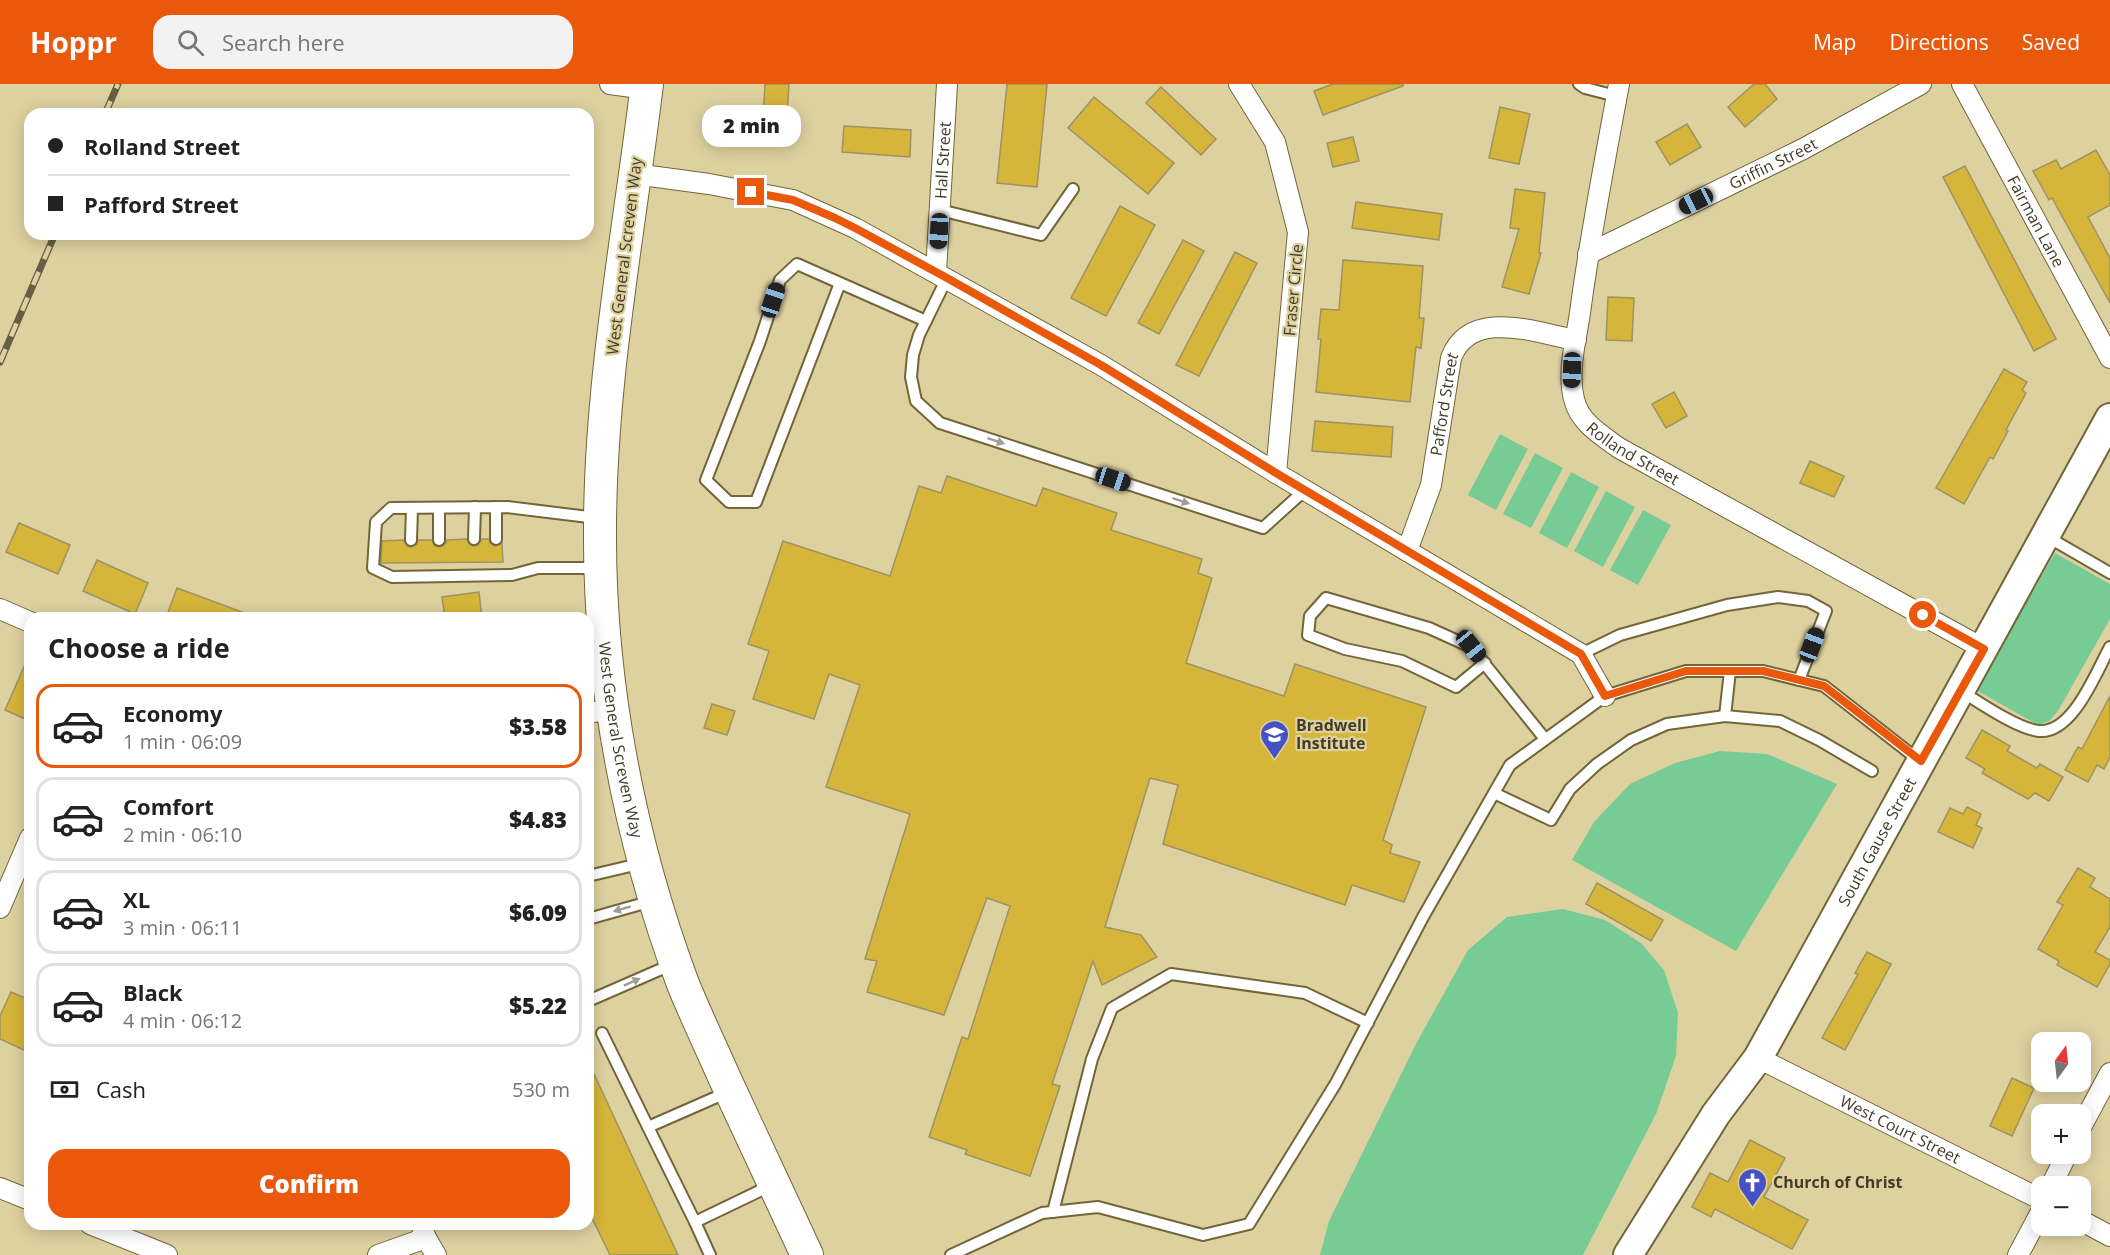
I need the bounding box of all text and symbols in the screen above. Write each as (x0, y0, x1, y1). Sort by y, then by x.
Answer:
search box (153, 15, 573, 69)
text: Hoppr (30, 23, 117, 61)
icon: search (174, 26, 207, 59)
text: Search here (222, 27, 345, 57)
text: Map (1813, 28, 1856, 56)
text: Directions (1889, 28, 1989, 56)
text: Saved (2022, 28, 2080, 56)
callout: 2 min (702, 105, 801, 147)
text: 2 min (723, 112, 780, 139)
street label: Hall Street (929, 120, 956, 200)
text: Rolland Street (84, 131, 240, 161)
street label: Griffin Street (1725, 132, 1821, 194)
street label: West General Screven Way (601, 155, 647, 356)
street label: Fairman Lane (2002, 171, 2070, 271)
route end (737, 178, 764, 205)
car (1676, 185, 1716, 217)
text: Pafford Street (84, 189, 239, 219)
car (929, 213, 949, 249)
street label: Fraser Circle (1278, 243, 1308, 337)
car (759, 280, 787, 320)
street label: Pafford Street (1425, 348, 1463, 457)
car (1562, 352, 1582, 388)
street label: Rolland Street (1582, 417, 1683, 490)
one-way arrow (987, 437, 1005, 446)
car (1093, 465, 1133, 493)
one-way arrow (1172, 497, 1190, 507)
route start (1909, 601, 1936, 628)
car (1797, 625, 1827, 665)
car (1453, 626, 1489, 666)
text: Choose a ride (48, 629, 230, 666)
street label: West General Screven Way (594, 641, 649, 841)
text: Economy (123, 698, 222, 728)
icon: car (51, 699, 105, 753)
text: $3.58 (509, 711, 567, 741)
place label: Bradwell Institute (1296, 714, 1367, 754)
school or university icon: Bradwell Institute (1259, 718, 1291, 760)
text: 1 min · 06:09 (123, 728, 242, 755)
street label: South Gause Street (1833, 773, 1921, 910)
text: Comfort (123, 791, 214, 821)
icon: car (51, 792, 105, 846)
text: $4.83 (509, 804, 567, 834)
text: 2 min · 06:10 (123, 821, 242, 848)
text: XL (123, 884, 150, 914)
icon: car (51, 885, 105, 939)
text: $6.09 (509, 897, 567, 927)
one-way arrow (612, 905, 631, 915)
text: 3 min · 06:11 (123, 914, 242, 941)
text: Black (123, 977, 183, 1007)
one-way arrow (623, 977, 641, 986)
icon: car (51, 978, 105, 1032)
text: $5.22 (509, 990, 567, 1020)
text: 4 min · 06:12 (123, 1007, 242, 1034)
north arrow (2031, 1032, 2091, 1092)
map controls (2031, 1032, 2091, 1236)
icon: cash (48, 1073, 81, 1106)
text: Cash (96, 1074, 146, 1104)
text: 530 m (512, 1076, 570, 1103)
street label: West Court Street (1836, 1090, 1964, 1169)
button: + (2031, 1104, 2091, 1164)
button: Confirm (48, 1149, 570, 1218)
church icon: Church of Christ (1736, 1166, 1768, 1208)
place label: Church of Christ (1773, 1171, 1902, 1193)
button: − (2031, 1176, 2091, 1236)

